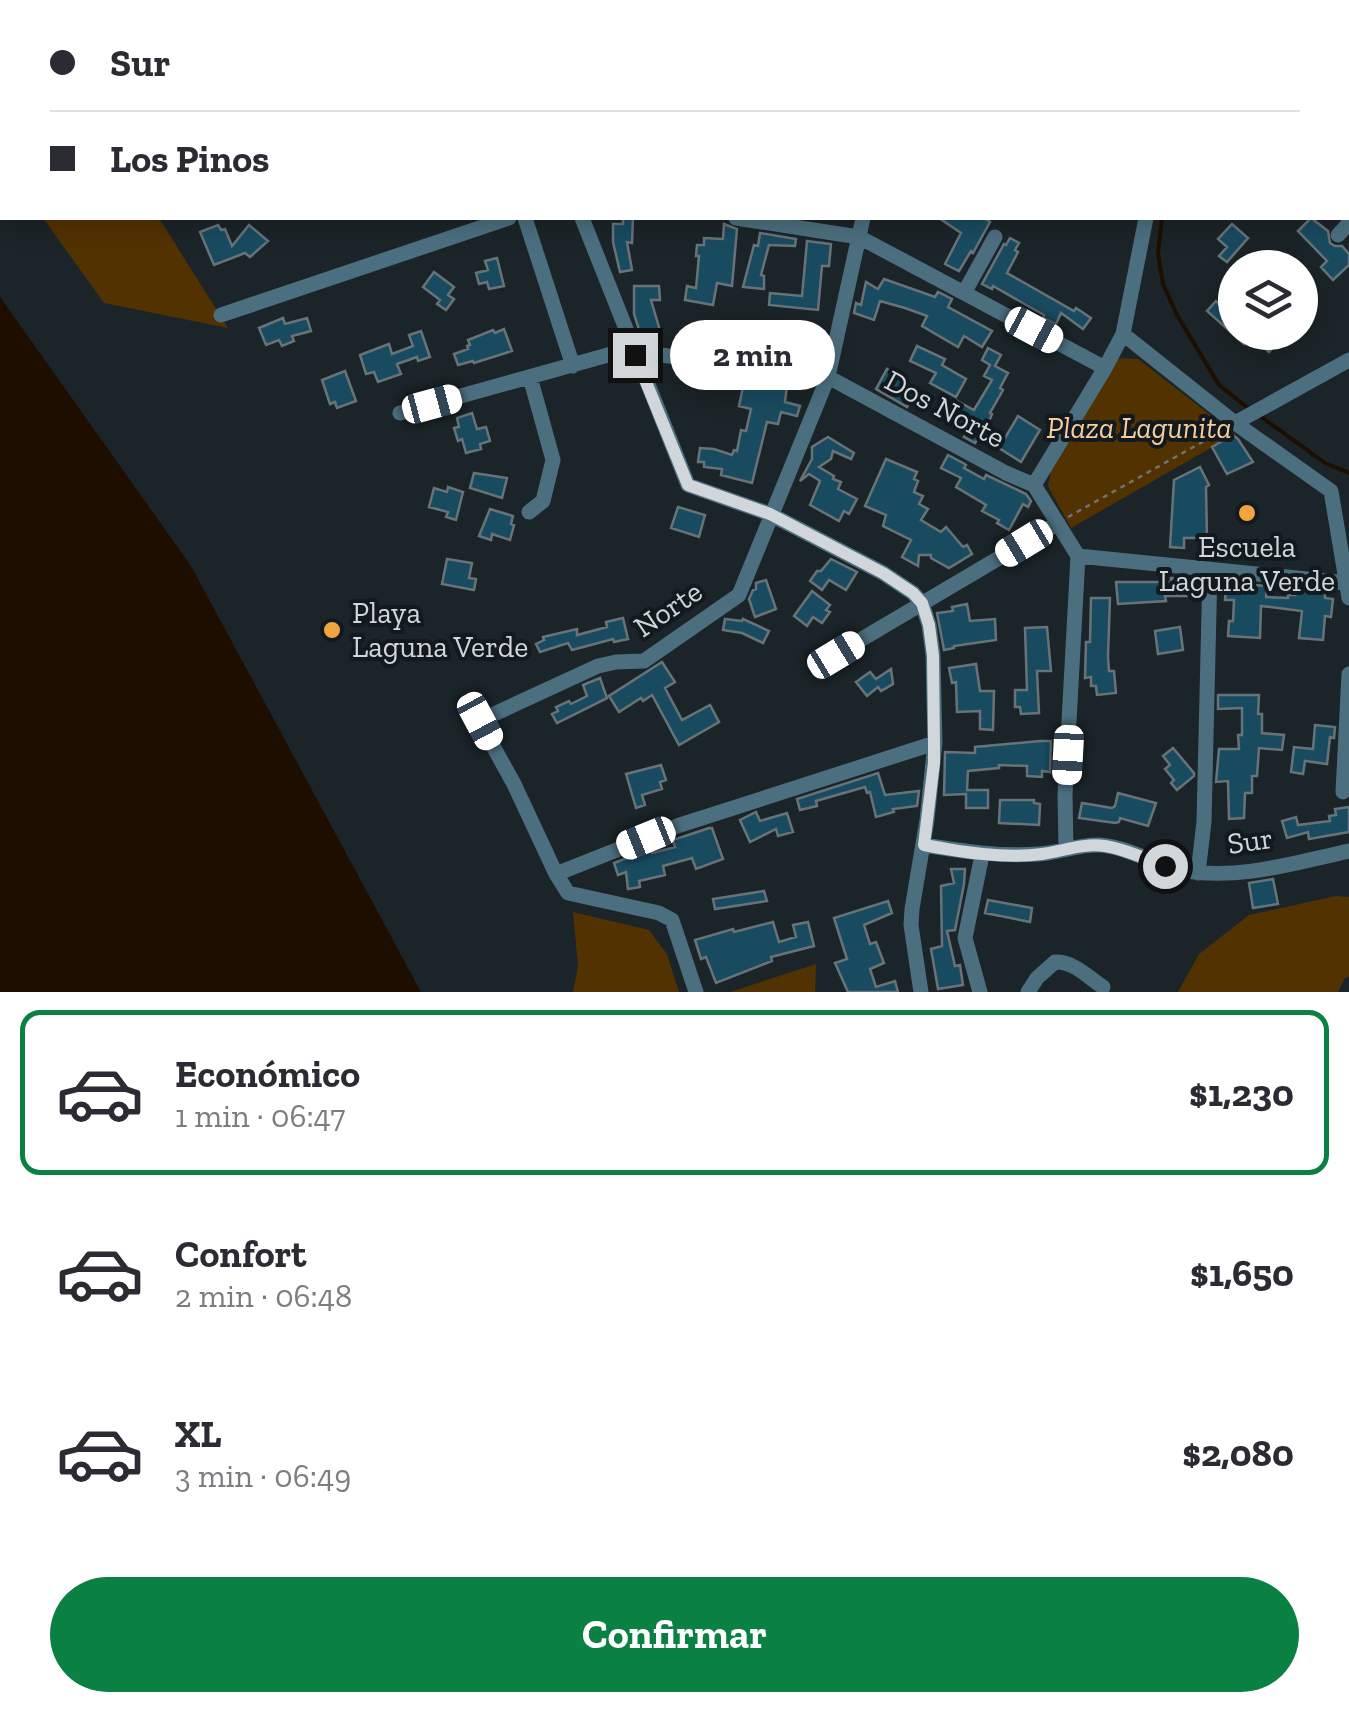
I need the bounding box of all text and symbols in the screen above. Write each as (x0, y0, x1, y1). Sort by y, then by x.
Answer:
text: Sur (110, 40, 170, 86)
text: Los Pinos (110, 136, 270, 182)
map controls (1218, 250, 1318, 350)
button: layers (1218, 250, 1318, 350)
car (1000, 303, 1068, 357)
callout: 2 min (670, 320, 835, 390)
route end (613, 333, 658, 378)
text: 2 min (713, 336, 792, 374)
street label: Dos Norte (879, 362, 1011, 456)
car (399, 382, 465, 426)
park label: Plaza Lagunita (1046, 410, 1232, 446)
marker: Escuela Laguna Verde (1236, 502, 1258, 524)
car (991, 515, 1057, 571)
place label: Escuela Laguna Verde (1159, 529, 1335, 599)
street label: Norte (627, 573, 709, 645)
place label: Playa Laguna Verde (352, 595, 528, 665)
marker: Playa Laguna Verde (321, 619, 343, 641)
car (803, 627, 869, 683)
car (453, 687, 507, 755)
car (1051, 724, 1085, 786)
car (613, 813, 679, 863)
street label: Sur (1225, 820, 1275, 862)
route start (1143, 844, 1188, 889)
icon: car (55, 1048, 145, 1138)
text: Económico (175, 1051, 360, 1097)
text: $1,230 (1189, 1070, 1294, 1116)
text: 1 min · 06:47 (175, 1097, 345, 1135)
icon: car (55, 1228, 145, 1318)
text: Confort (175, 1231, 306, 1277)
text: $1,650 (1190, 1250, 1294, 1296)
text: 2 min · 06:48 (175, 1277, 352, 1315)
icon: car (55, 1408, 145, 1498)
text: XL (175, 1411, 222, 1457)
text: $2,080 (1182, 1430, 1294, 1476)
text: 3 min · 06:49 (175, 1457, 351, 1495)
button: Confirmar (50, 1577, 1299, 1692)

